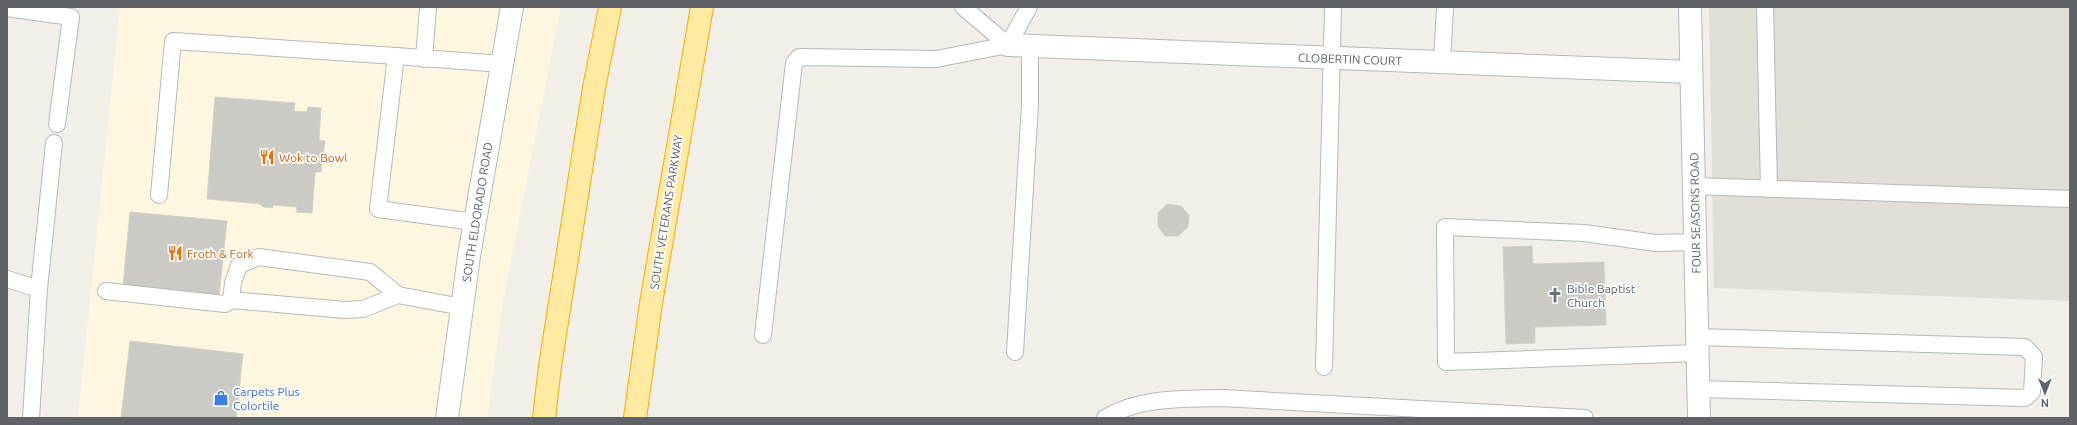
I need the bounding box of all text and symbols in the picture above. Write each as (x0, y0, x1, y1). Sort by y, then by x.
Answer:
street label: CLOBERTIN COURT (1298, 51, 1403, 67)
street label: SOUTH VETERANS PARKWAY (647, 133, 685, 290)
street label: SOUTH ELDORADO ROAD (460, 141, 494, 283)
restaurant icon: Wok to Bowl (258, 148, 276, 166)
place label: Wok to Bowl (279, 151, 347, 164)
street label: FOUR SEASONS ROAD (1687, 152, 1703, 274)
restaurant icon: Froth & Fork (166, 244, 184, 262)
place label: Froth & Fork (187, 247, 254, 260)
place label: Bible Baptist Church (1567, 282, 1636, 309)
church icon: Bible Baptist Church (1546, 286, 1564, 304)
north arrow (2025, 373, 2065, 413)
place label: Carpets Plus Colortile (233, 385, 300, 412)
shop icon: Carpets Plus Colortile (212, 389, 230, 407)
text: N (2041, 397, 2049, 409)

